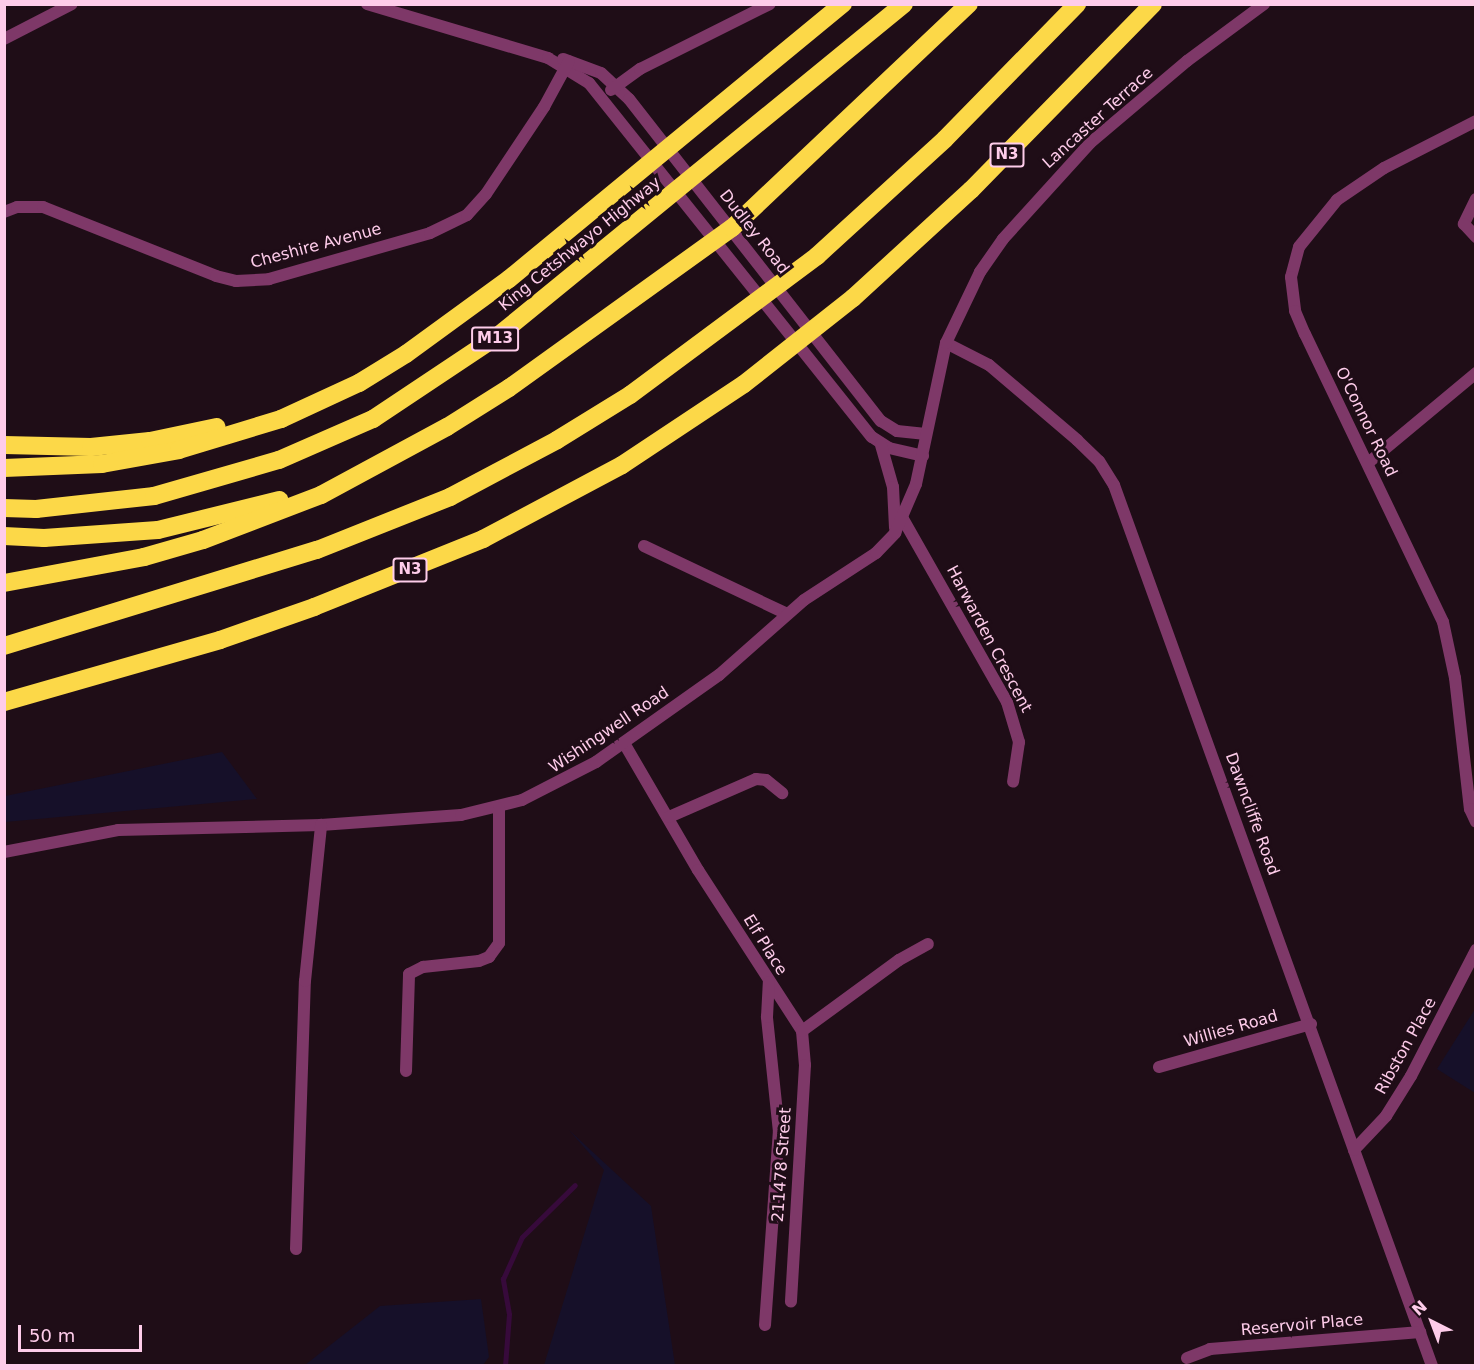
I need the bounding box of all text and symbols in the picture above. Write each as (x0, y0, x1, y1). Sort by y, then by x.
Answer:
street label: Lancaster Terrace (1039, 63, 1157, 173)
road number: N3 (989, 143, 1025, 167)
street label: King Cetshwayo Highway (495, 173, 665, 315)
street label: Dudley Road (715, 186, 793, 278)
street label: Cheshire Avenue (248, 219, 384, 273)
road number: M13 (471, 327, 519, 351)
street label: O'Connor Road (1331, 364, 1401, 480)
road number: N3 (392, 558, 428, 582)
street label: Harwarden Crescent (942, 562, 1036, 716)
street label: Wishingwell Road (546, 683, 672, 777)
street label: Dawncliffe Road (1221, 750, 1283, 878)
street label: Elf Place (739, 911, 791, 979)
street label: Ribston Place (1371, 994, 1441, 1098)
street label: Willies Road (1182, 1006, 1280, 1052)
street label: 211478 Street (768, 1107, 796, 1223)
north arrow (1402, 1292, 1462, 1352)
text: N (1408, 1297, 1431, 1320)
street label: Reservoir Place (1240, 1310, 1364, 1340)
scale bar (21, 1313, 146, 1351)
text: 50 m (29, 1325, 75, 1346)

